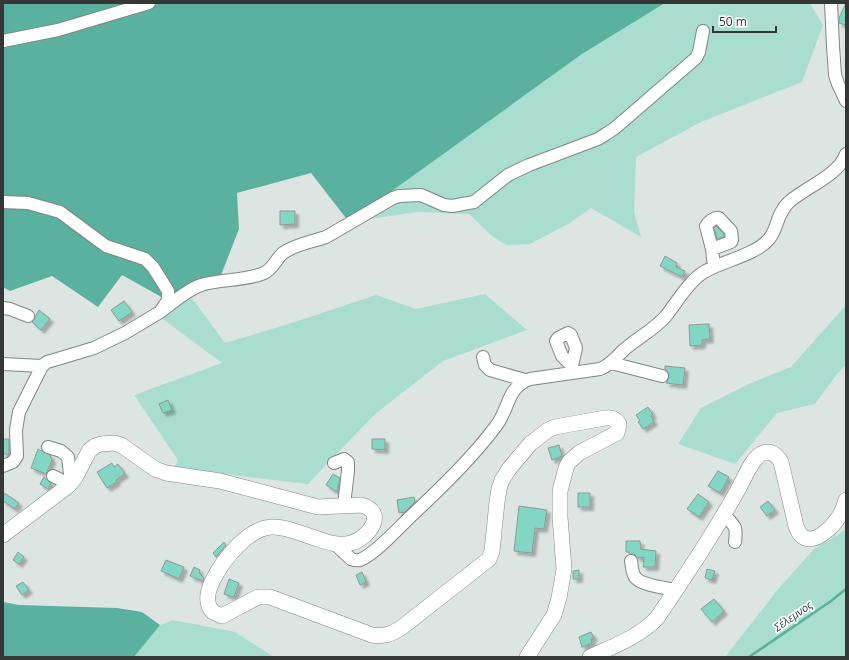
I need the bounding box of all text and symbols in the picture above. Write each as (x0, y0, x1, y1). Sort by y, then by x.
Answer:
scale bar (713, 8, 776, 34)
text: 50 m (719, 13, 747, 30)
water label: Σέλεμνος (770, 596, 816, 635)

